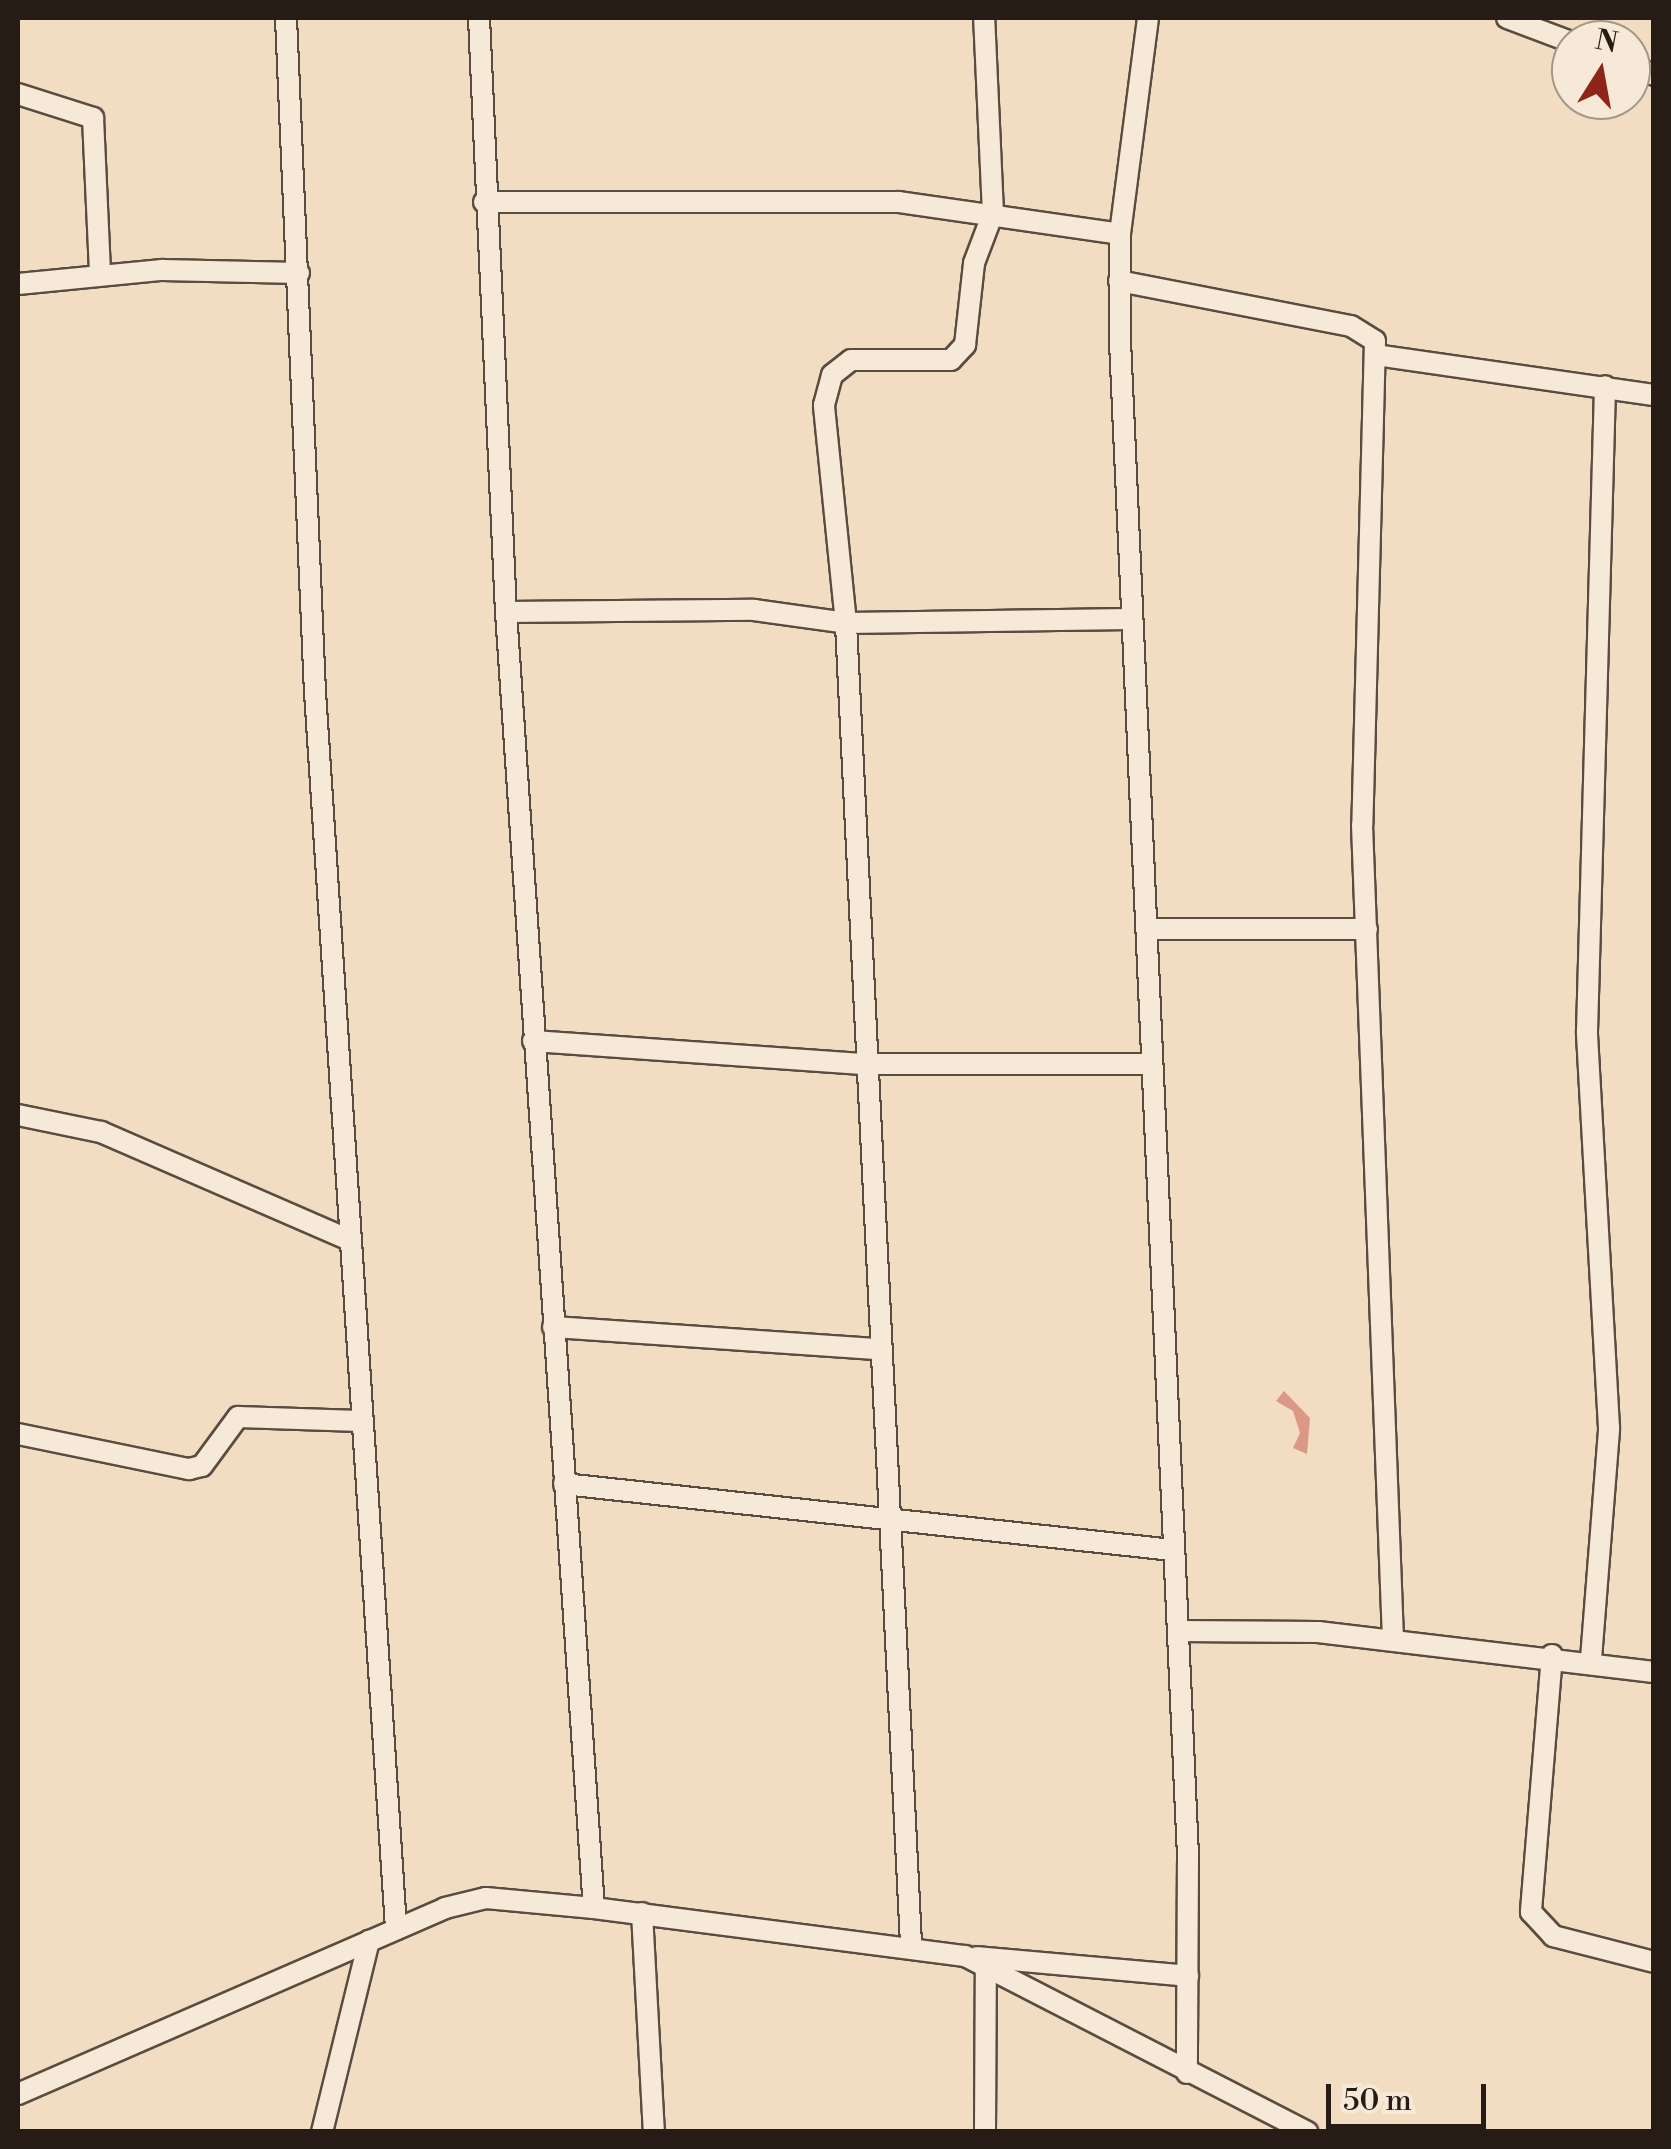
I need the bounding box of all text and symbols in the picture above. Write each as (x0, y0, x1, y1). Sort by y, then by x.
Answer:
north arrow (1551, 20, 1651, 120)
text: N (1592, 23, 1621, 61)
scale bar (1331, 2064, 1491, 2126)
text: 50 m (1343, 2082, 1412, 2120)

